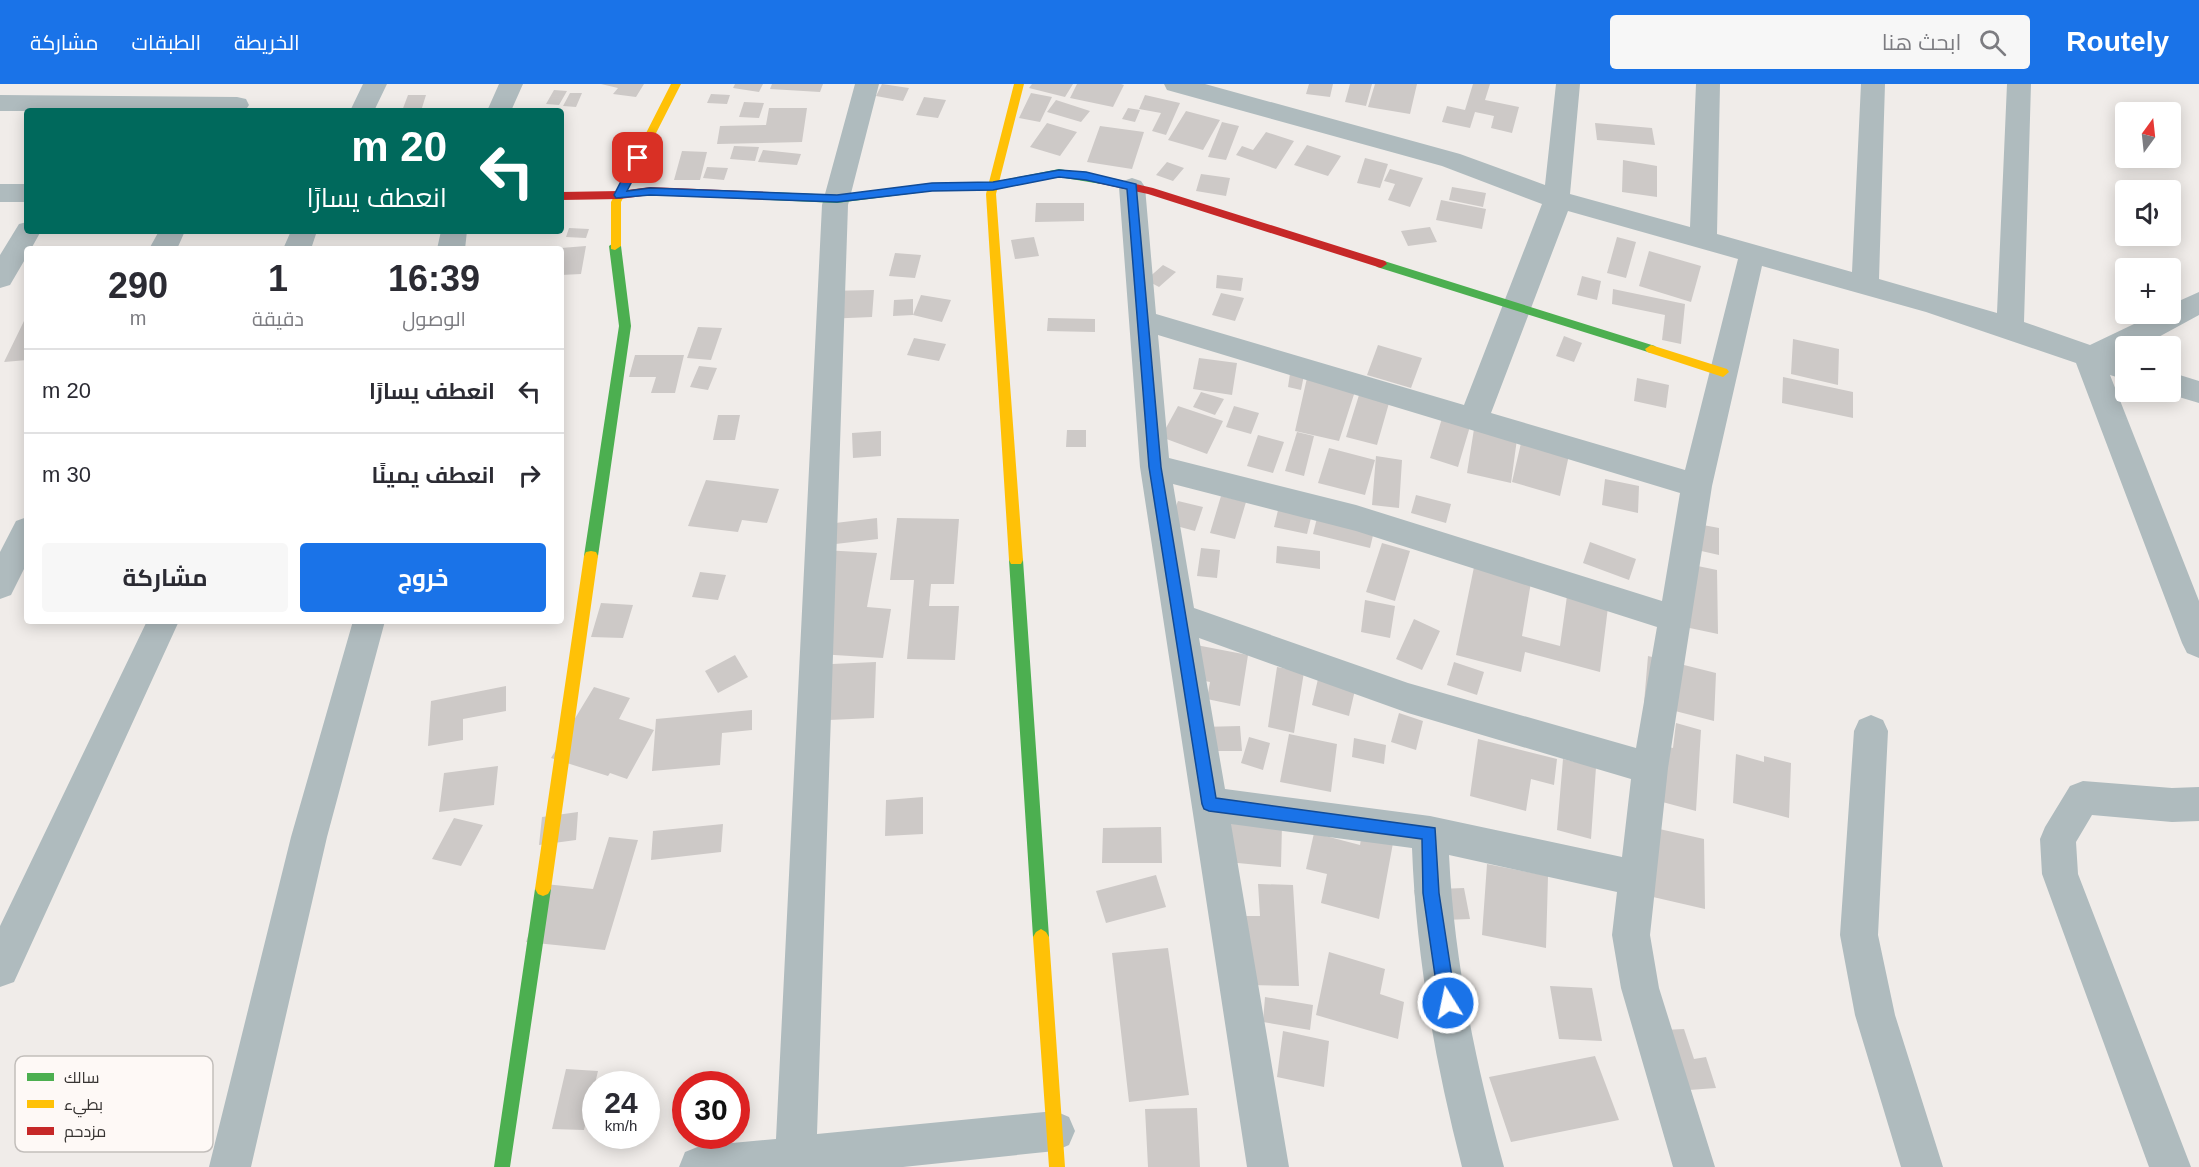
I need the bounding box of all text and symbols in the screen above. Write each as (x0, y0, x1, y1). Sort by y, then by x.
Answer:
search box (1610, 15, 2030, 69)
icon: search (1976, 26, 2009, 59)
text: Routely (2066, 26, 2169, 57)
text: ابحث هنا (1882, 30, 1961, 55)
text: مشاركة (30, 31, 99, 54)
text: الطبقات (132, 31, 201, 54)
text: الخريطة (234, 31, 300, 54)
north arrow (2115, 102, 2181, 168)
map controls (2115, 102, 2181, 402)
text: 20 m (351, 123, 447, 170)
icon: left (468, 132, 546, 210)
pin (612, 132, 663, 183)
icon: arrive (621, 141, 654, 174)
button: sound (2115, 180, 2181, 246)
text: انعطف يسارًا (306, 183, 447, 213)
text: 1 (268, 258, 288, 299)
text: 16:39 (388, 258, 480, 299)
button: + (2115, 258, 2181, 324)
text: 290 (108, 265, 168, 306)
text: m (130, 307, 146, 329)
text: دقيقة (252, 308, 304, 330)
text: الوصول (402, 308, 466, 330)
button: − (2115, 336, 2181, 402)
icon: left (513, 375, 546, 408)
text: 20 m (42, 378, 91, 403)
text: انعطف يسارًا (369, 379, 495, 404)
icon: right (513, 459, 546, 492)
text: 30 m (42, 462, 91, 487)
text: انعطف يمينًا (372, 463, 495, 488)
button: مشاركة (42, 543, 288, 612)
button: خروج (300, 543, 546, 612)
position arrow (1416, 971, 1480, 1035)
legend (15, 1056, 213, 1152)
text: سالك (64, 1069, 99, 1086)
speed limit sign: 30 (672, 1071, 750, 1149)
text: 24 (604, 1086, 638, 1119)
text: بطيء (64, 1096, 103, 1118)
text: km/h (605, 1117, 637, 1134)
text: مزدحم (64, 1123, 106, 1143)

